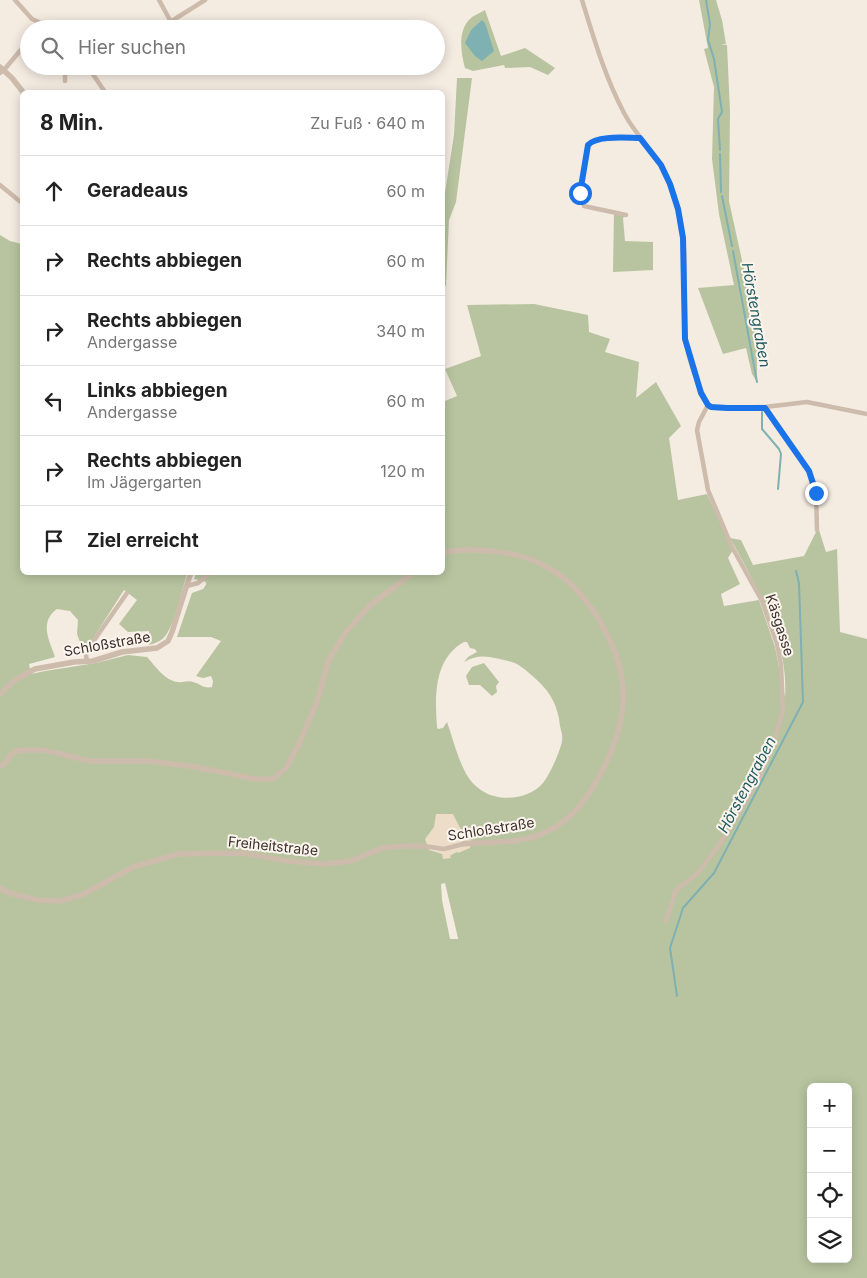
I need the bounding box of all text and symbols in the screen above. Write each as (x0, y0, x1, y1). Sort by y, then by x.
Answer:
search box (20, 20, 445, 75)
icon: search (38, 34, 66, 62)
text: Hier suchen (78, 36, 186, 59)
text: 8 Min. (40, 110, 104, 135)
text: Zu Fuß · 640 m (310, 113, 425, 133)
icon: ahead (40, 177, 68, 205)
text: Geradeaus (87, 179, 188, 202)
text: 60 m (386, 181, 425, 201)
route start (569, 182, 592, 205)
icon: right (40, 247, 68, 275)
text: Rechts abbiegen (87, 249, 242, 272)
text: 60 m (386, 251, 425, 271)
water label: Hörstengraben (738, 261, 775, 369)
text: Rechts abbiegen (87, 309, 242, 332)
icon: right (40, 317, 68, 345)
text: 340 m (376, 321, 425, 341)
text: Andergasse (87, 332, 177, 352)
text: Links abbiegen (87, 379, 228, 402)
icon: left (40, 387, 68, 415)
text: 60 m (386, 391, 425, 411)
text: Andergasse (87, 402, 177, 422)
text: Rechts abbiegen (87, 449, 242, 472)
icon: right (40, 457, 68, 485)
text: 120 m (380, 461, 425, 481)
text: Im Jägergarten (87, 472, 202, 492)
route end (805, 482, 828, 505)
icon: arrive (40, 527, 68, 555)
text: Ziel erreicht (87, 529, 199, 552)
street label: Käsgasse (762, 592, 798, 658)
street label: Schloßstraße (62, 628, 152, 659)
water label: Hörstengraben (713, 733, 780, 836)
street label: Schloßstraße (446, 813, 535, 844)
street label: Freiheitstraße (227, 832, 319, 859)
map controls (807, 1083, 852, 1263)
button: + (807, 1083, 852, 1128)
button: − (807, 1128, 852, 1173)
button: locate (807, 1173, 852, 1218)
button: layers (807, 1218, 852, 1263)

